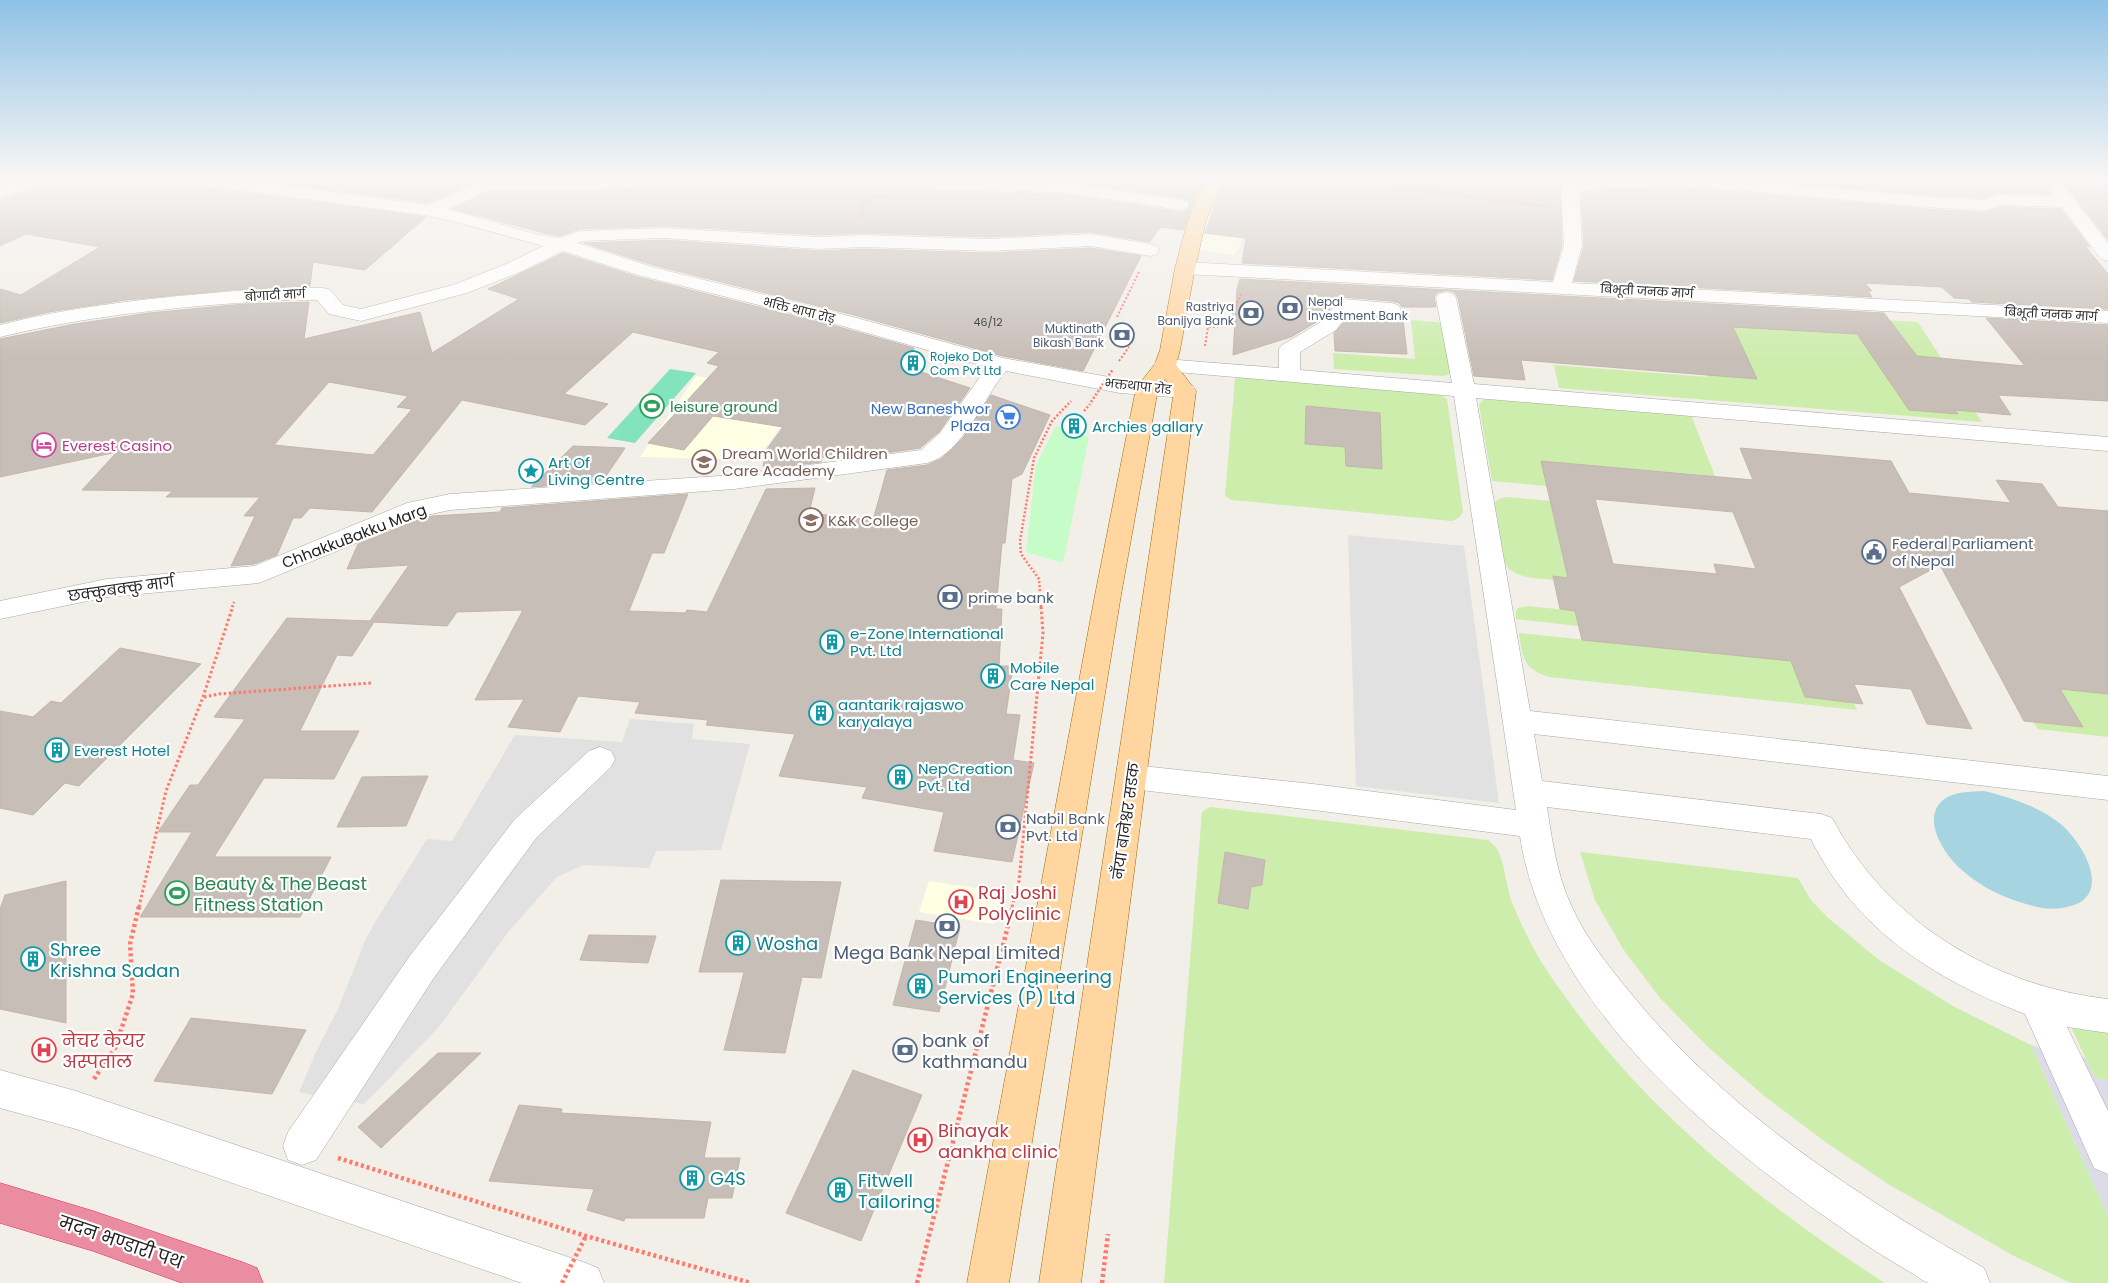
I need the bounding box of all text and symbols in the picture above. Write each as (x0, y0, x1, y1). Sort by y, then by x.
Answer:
street label: बिभूती जनक मार्ग (1599, 280, 1696, 302)
street label: बोगाटी मार्ग (243, 285, 308, 305)
street label: भक्ति थापा रोड़ (761, 293, 838, 327)
place label: Nepal Investment Bank (1308, 293, 1409, 324)
bank icon: Nepal Investment Bank (1277, 295, 1303, 321)
place label: Rastriya Banijya Bank (1158, 298, 1235, 329)
bank icon: Rastriya Banijya Bank (1238, 300, 1264, 326)
street label: बिभूती जनक मार्ग (2003, 303, 2100, 325)
house number: 46/12 (974, 314, 1003, 330)
place label: Muktinath Bikash Bank (1033, 320, 1105, 351)
bank icon: Muktinath Bikash Bank (1109, 322, 1135, 348)
place label: Rojeko Dot Com Pvt Ltd (930, 348, 1001, 379)
building icon: Rojeko Dot Com Pvt Ltd (900, 350, 926, 376)
street label: भक्तथापा रोड (1104, 374, 1173, 398)
sports icon: leisure ground (639, 393, 665, 419)
place label: leisure ground (670, 396, 778, 417)
place label: New Baneshwor Plaza (871, 398, 990, 436)
supermarket icon: New Baneshwor Plaza (995, 404, 1021, 430)
building icon: Archies gallary (1061, 413, 1087, 439)
place label: Archies gallary (1092, 416, 1204, 437)
hotel icon: Everest Casino (31, 432, 57, 458)
place label: Everest Casino (62, 435, 172, 456)
place label: Dream World Children Care Academy (722, 443, 888, 481)
school or university icon: Dream World Children Care Academy (691, 449, 717, 475)
place label: Art Of Living Centre (548, 452, 645, 490)
place icon: Art Of Living Centre (518, 458, 544, 484)
street label: ChhakkuBakku Marg (279, 499, 429, 573)
school or university icon: K&K College (798, 507, 824, 533)
place label: K&K College (828, 510, 918, 531)
place label: Federal Parliament of Nepal (1892, 533, 2033, 571)
public building icon: Federal Parliament of Nepal (1861, 539, 1887, 565)
street label: छक्कुबक्कु मार्ग (66, 571, 178, 607)
bank icon: prime bank (937, 584, 963, 610)
place label: prime bank (968, 587, 1054, 608)
place label: e-Zone International Pvt. Ltd (850, 623, 1004, 661)
building icon: e-Zone International Pvt. Ltd (819, 629, 845, 655)
place label: Mobile Care Nepal (1010, 657, 1094, 695)
building icon: Mobile Care Nepal (980, 663, 1006, 689)
place label: aantarik rajaswo karyalaya (838, 694, 964, 732)
building icon: aantarik rajaswo karyalaya (808, 700, 834, 726)
building icon: Everest Hotel (44, 737, 70, 763)
place label: Everest Hotel (74, 740, 170, 761)
place label: NepCreation Pvt. Ltd (918, 758, 1013, 796)
street label: नँया बानेश्वर सडक (1106, 760, 1145, 882)
building icon: NepCreation Pvt. Ltd (887, 764, 913, 790)
place label: Nabil Bank Pvt. Ltd (1026, 808, 1105, 846)
bank icon: Nabil Bank Pvt. Ltd (995, 814, 1021, 840)
place label: Beauty & The Beast Fitness Station (194, 871, 367, 917)
sports icon: Beauty & The Beast Fitness Station (164, 880, 190, 906)
place label: Raj Joshi Polyclinic (978, 880, 1061, 926)
hospital icon: Raj Joshi Polyclinic (948, 889, 974, 915)
bank icon: Mega Bank Nepal Limited (934, 913, 960, 939)
building icon: Wosha (725, 930, 751, 956)
place label: Wosha (756, 931, 818, 956)
place label: Shree Krishna Sadan (50, 937, 180, 983)
place label: Mega Bank Nepal Limited (833, 940, 1061, 965)
building icon: Shree Krishna Sadan (20, 946, 46, 972)
place label: Pumori Engineering Services (P) Ltd (938, 964, 1112, 1010)
building icon: Pumori Engineering Services (P) Ltd (907, 973, 933, 999)
place label: नेचर केयर अस्पताल (61, 1028, 146, 1074)
place label: bank of kathmandu (922, 1028, 1027, 1074)
hospital icon: नेचर केयर अस्पताल (31, 1037, 57, 1063)
bank icon: bank of kathmandu (892, 1037, 918, 1063)
place label: Binayak aankha clinic (938, 1118, 1058, 1164)
hospital icon: Binayak aankha clinic (907, 1127, 933, 1153)
building icon: G4S (679, 1165, 705, 1191)
place label: G4S (710, 1166, 746, 1191)
place label: Fitwell Tailoring (858, 1168, 935, 1214)
building icon: Fitwell Tailoring (827, 1177, 853, 1203)
street label: मदन भण्डारी पथ (55, 1209, 187, 1275)

